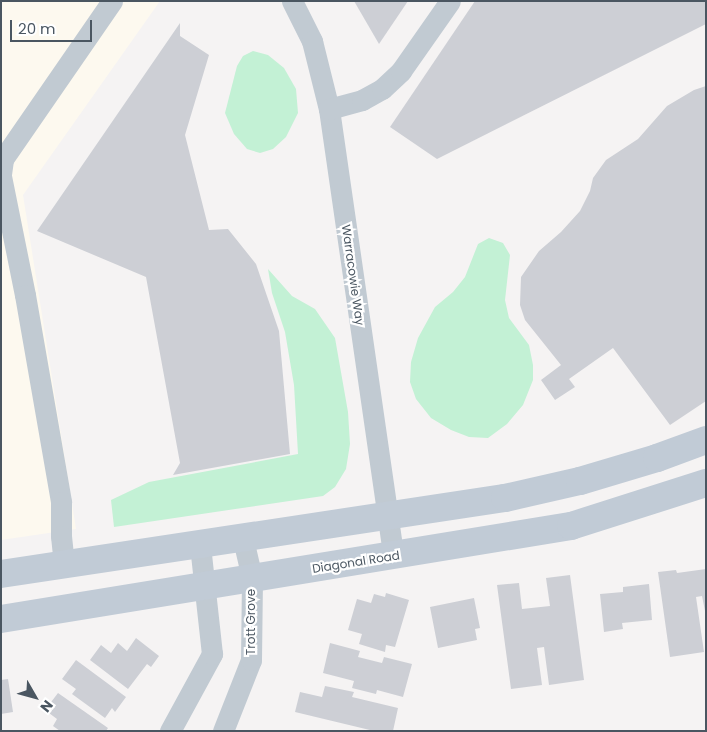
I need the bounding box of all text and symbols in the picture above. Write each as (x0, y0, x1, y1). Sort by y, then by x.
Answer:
scale bar (12, 10, 95, 42)
text: 20 m (18, 18, 56, 39)
street label: Warracowie Way (339, 224, 367, 326)
street label: Diagonal Road (311, 548, 401, 576)
street label: Trott Grove (244, 589, 258, 655)
north arrow (10, 672, 60, 722)
text: N (36, 696, 58, 717)

